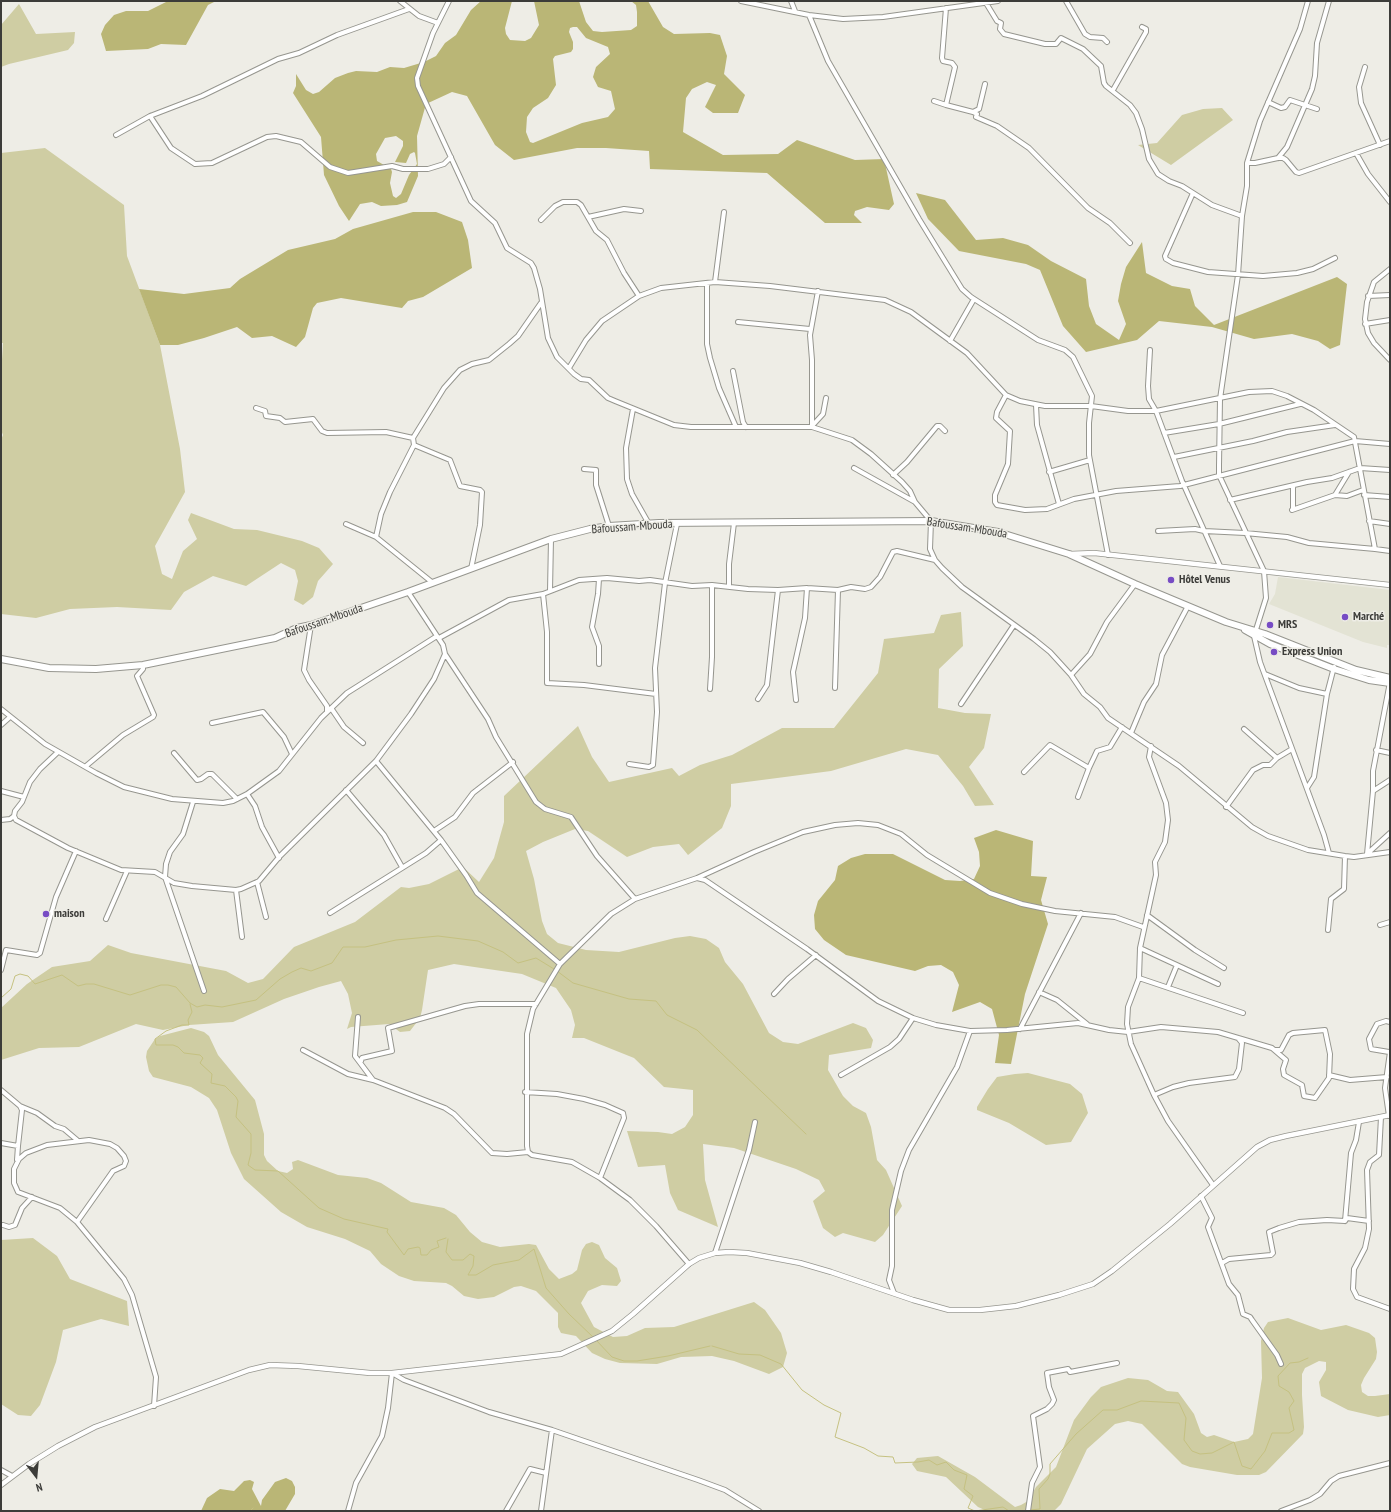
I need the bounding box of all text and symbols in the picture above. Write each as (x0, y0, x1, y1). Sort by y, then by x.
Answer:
street label: Bafoussam-Mbouda (926, 515, 1008, 541)
street label: Bafoussam-Mbouda (591, 517, 673, 537)
place label: Hôtel Venus (1179, 573, 1230, 587)
marker: Hôtel Venus (1166, 575, 1176, 585)
street label: Bafoussam-Mbouda (283, 601, 365, 641)
place label: Marché (1353, 610, 1384, 624)
marker: Marché (1340, 612, 1350, 622)
place label: MRS (1278, 618, 1297, 632)
marker: MRS (1265, 620, 1275, 630)
place label: Express Union (1282, 645, 1342, 659)
marker: Express Union (1269, 647, 1279, 657)
place label: maison (54, 907, 85, 921)
marker: maison (41, 909, 51, 919)
north arrow (16, 1456, 56, 1496)
text: N (35, 1480, 44, 1495)

